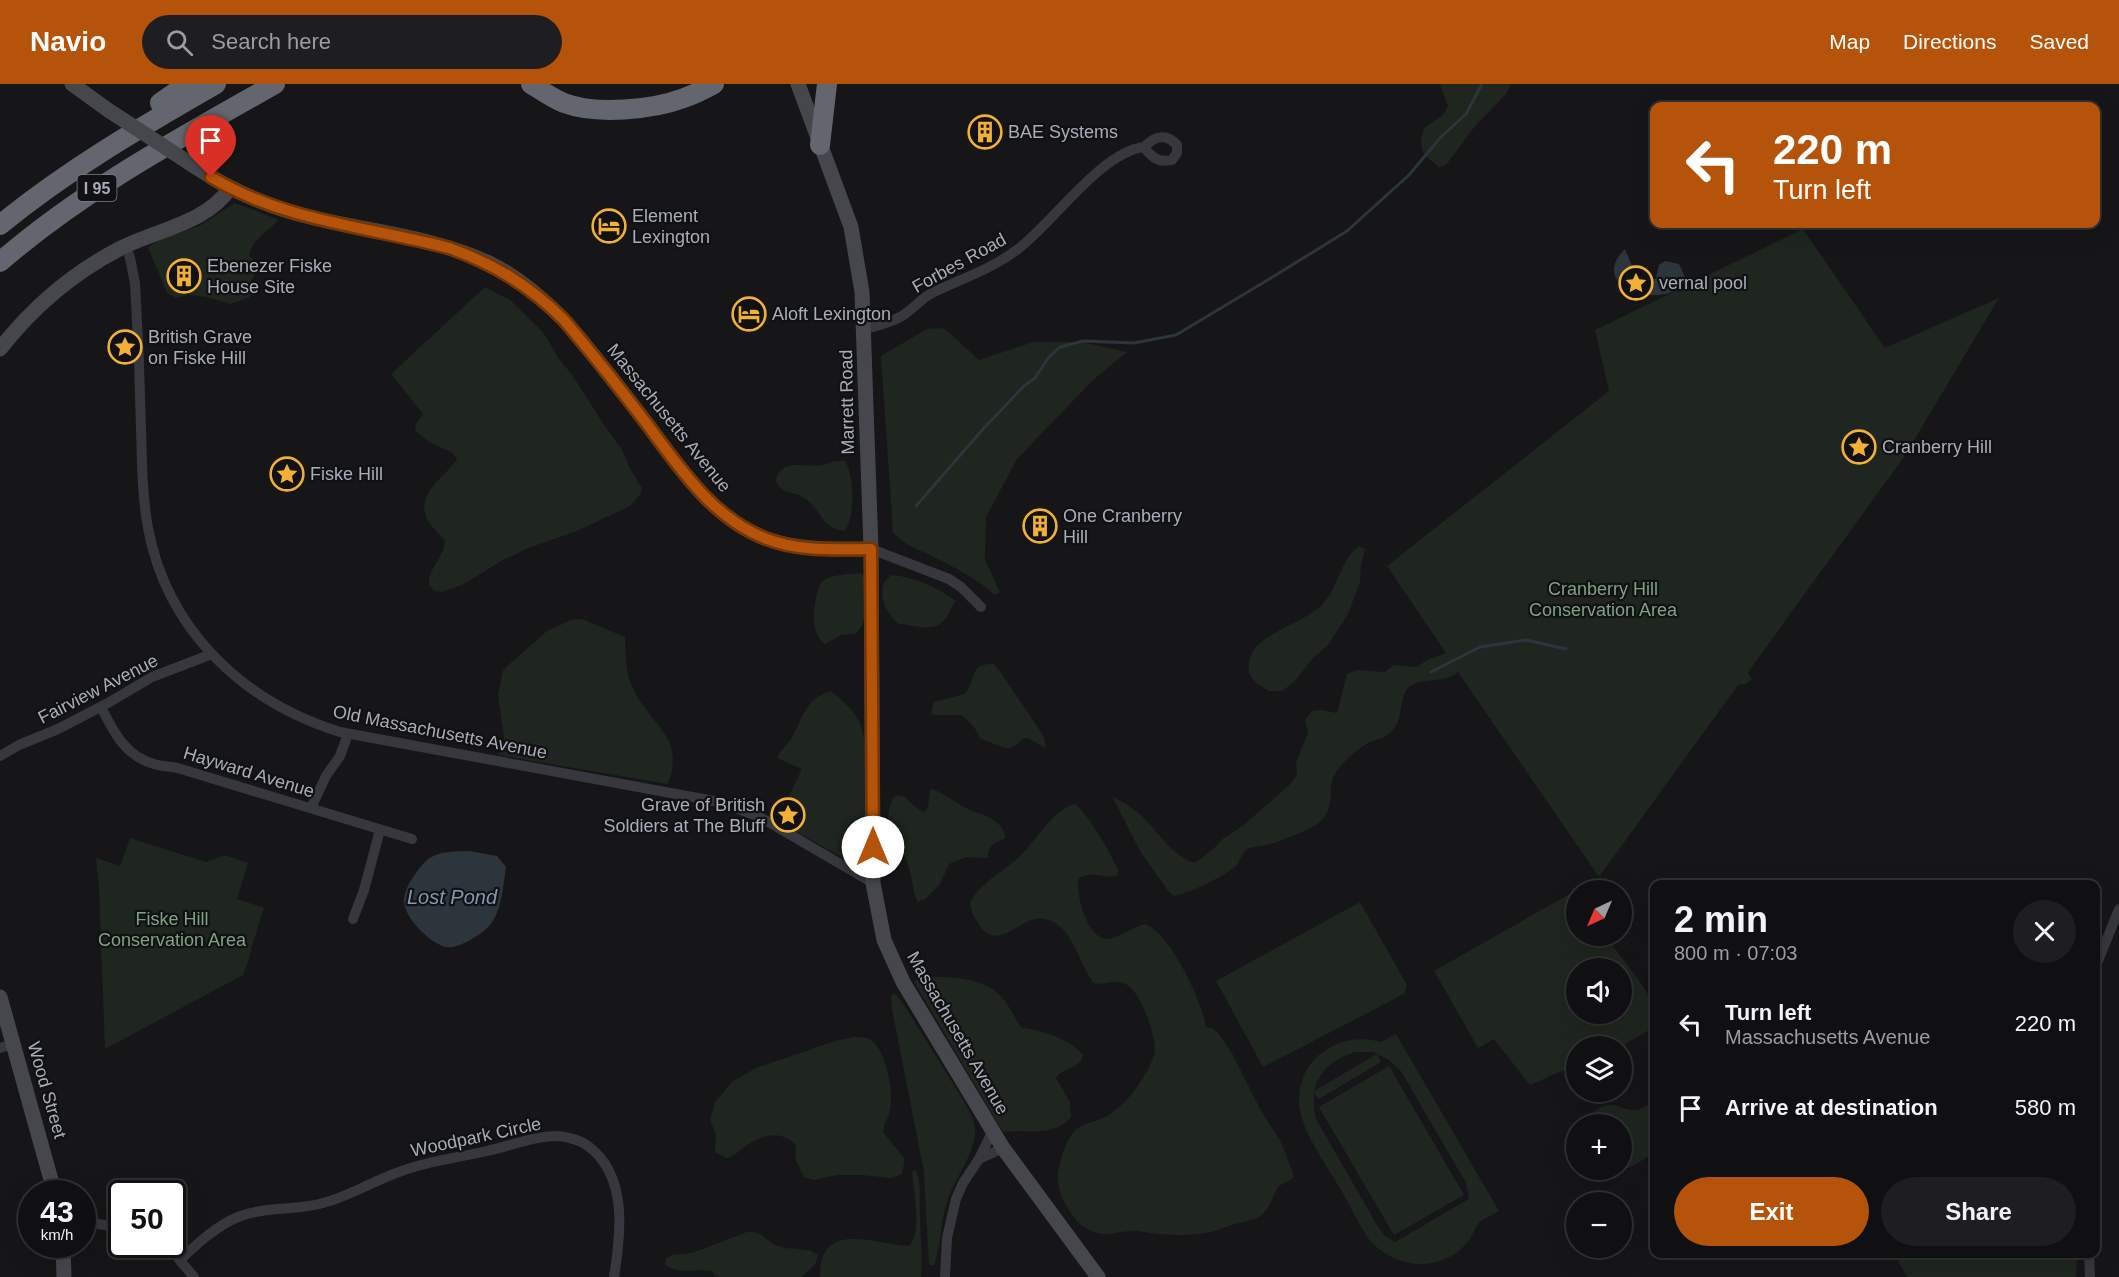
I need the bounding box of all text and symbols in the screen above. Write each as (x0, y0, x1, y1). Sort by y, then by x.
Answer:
search box (142, 15, 562, 69)
text: Navio (30, 26, 106, 57)
icon: search (163, 26, 196, 59)
text: Search here (211, 29, 331, 54)
text: Map (1829, 30, 1870, 53)
text: Directions (1903, 30, 1996, 53)
text: Saved (2029, 30, 2089, 53)
building icon: BAE Systems (967, 114, 1003, 150)
pin (185, 115, 236, 177)
place label: BAE Systems (1008, 122, 1118, 142)
icon: arrive (194, 124, 227, 157)
icon: left (1674, 126, 1752, 204)
text: 220 m (1773, 126, 1892, 173)
road number: I 95 (78, 175, 116, 201)
text: Turn left (1773, 175, 1871, 205)
place label: Element Lexington (632, 206, 710, 247)
hotel icon: Element Lexington (591, 208, 627, 244)
street label: Forbes Road (909, 229, 1009, 297)
place label: Ebenezer Fiske House Site (207, 256, 332, 297)
building icon: Ebenezer Fiske House Site (166, 258, 202, 294)
place icon: vernal pool (1618, 265, 1654, 301)
place label: vernal pool (1659, 273, 1747, 293)
hotel icon: Aloft Lexington (731, 296, 767, 332)
place label: Aloft Lexington (772, 304, 891, 324)
place label: British Grave on Fiske Hill (148, 327, 252, 368)
place icon: British Grave on Fiske Hill (107, 329, 143, 365)
street label: Massachusetts Avenue (603, 340, 735, 496)
street label: Marrett Road (836, 349, 858, 455)
place icon: Cranberry Hill (1841, 429, 1877, 465)
place label: Cranberry Hill (1882, 437, 1992, 457)
place icon: Fiske Hill (269, 456, 305, 492)
place label: Fiske Hill (310, 464, 383, 484)
place label: One Cranberry Hill (1063, 506, 1182, 547)
building icon: One Cranberry Hill (1022, 508, 1058, 544)
park label: Cranberry Hill Conservation Area (1529, 579, 1678, 620)
street label: Fairview Avenue (35, 650, 161, 728)
street label: Old Massachusetts Avenue (331, 701, 549, 763)
street label: Hayward Avenue (181, 743, 317, 801)
place label: Grave of British Soldiers at The Bluff (604, 795, 766, 836)
place icon: Grave of British Soldiers at The Bluff (770, 797, 806, 833)
position arrow (841, 815, 905, 879)
north arrow (1566, 880, 1632, 946)
map controls (1566, 880, 1632, 1258)
water label: Lost Pond (407, 886, 498, 908)
text: 2 min (1674, 899, 1768, 940)
button: close (2013, 900, 2076, 963)
park label: Fiske Hill Conservation Area (98, 909, 247, 950)
text: 800 m · 07:03 (1674, 942, 1797, 964)
street label: Massachusetts Avenue (903, 948, 1013, 1118)
button: sound (1566, 958, 1632, 1024)
text: Turn left (1725, 1000, 1811, 1025)
icon: left (1674, 1008, 1707, 1041)
text: 220 m (2015, 1011, 2076, 1036)
text: Massachusetts Avenue (1725, 1026, 1930, 1048)
button: layers (1566, 1036, 1632, 1102)
street label: Wood Street (24, 1039, 70, 1141)
icon: arrive (1674, 1092, 1707, 1125)
text: Arrive at destination (1725, 1095, 1938, 1120)
text: 580 m (2015, 1095, 2076, 1120)
street label: Woodpark Circle (409, 1113, 543, 1161)
button: + (1566, 1114, 1632, 1180)
button: Exit (1674, 1177, 1869, 1246)
button: Share (1881, 1177, 2076, 1246)
speed limit sign: 50 (108, 1180, 186, 1258)
button: − (1566, 1192, 1632, 1258)
text: 43 (40, 1195, 74, 1228)
text: km/h (41, 1226, 73, 1243)

